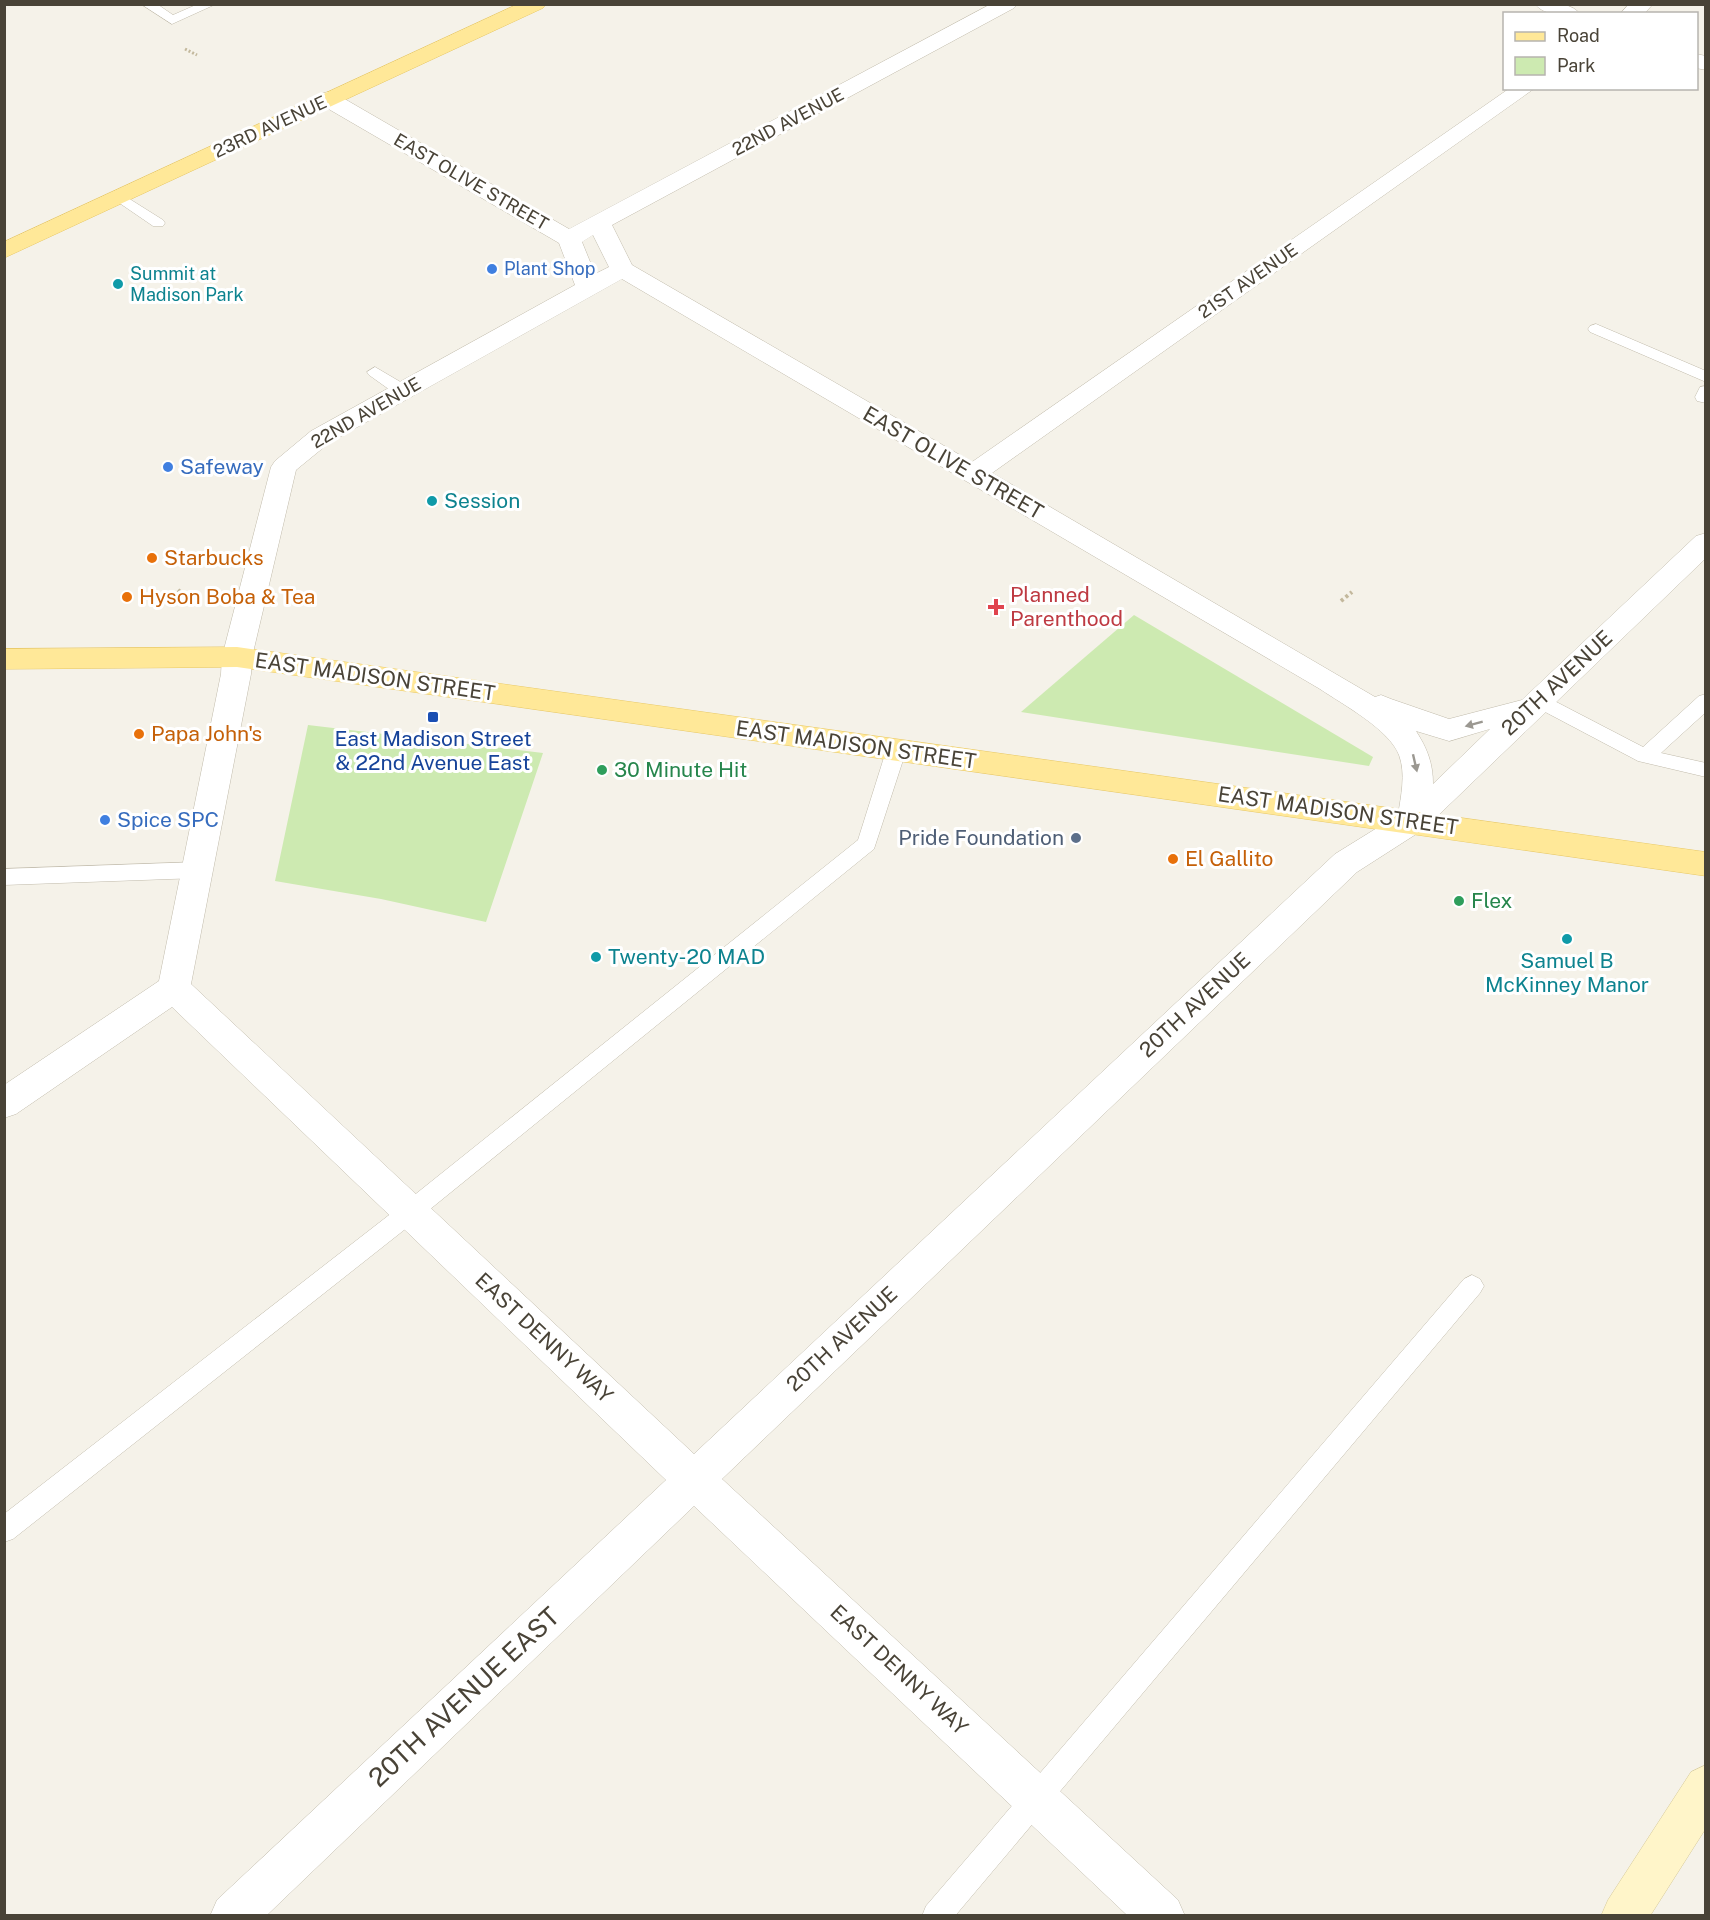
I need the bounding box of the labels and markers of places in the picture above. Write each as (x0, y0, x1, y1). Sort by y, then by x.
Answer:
place label: Plant Shop (504, 258, 596, 279)
marker: Plant Shop (485, 262, 499, 276)
place label: Summit at Madison Park (130, 263, 244, 305)
marker: Summit at Madison Park (111, 277, 125, 291)
place label: Safeway (180, 454, 264, 479)
marker: Safeway (161, 460, 175, 474)
place label: Session (444, 488, 520, 513)
marker: Session (425, 494, 439, 508)
place label: Starbucks (164, 545, 264, 570)
marker: Starbucks (145, 551, 159, 565)
place label: Planned Parenthood (1010, 582, 1123, 631)
place label: Hyson Boba & Tea (139, 584, 315, 609)
marker: Hyson Boba & Tea (120, 590, 134, 604)
marker: Planned Parenthood (987, 598, 1005, 616)
marker: East Madison Street & 22nd Avenue East (426, 710, 440, 724)
place label: Papa John's (151, 721, 262, 746)
place label: East Madison Street & 22nd Avenue East (334, 726, 532, 775)
marker: Papa John's (132, 727, 146, 741)
place label: 30 Minute Hit (614, 757, 748, 782)
marker: 30 Minute Hit (595, 763, 609, 777)
place label: Spice SPC (117, 807, 219, 832)
marker: Spice SPC (98, 813, 112, 827)
place label: Pride Foundation (898, 825, 1064, 850)
marker: Pride Foundation (1069, 831, 1083, 845)
place label: El Gallito (1185, 846, 1274, 871)
marker: El Gallito (1166, 852, 1180, 866)
place label: Flex (1471, 888, 1512, 913)
marker: Flex (1452, 894, 1466, 908)
marker: Samuel B McKinney Manor (1560, 932, 1574, 946)
place label: Twenty-20 MAD (608, 944, 765, 969)
place label: Samuel B McKinney Manor (1485, 948, 1649, 997)
marker: Twenty-20 MAD (589, 950, 603, 964)

